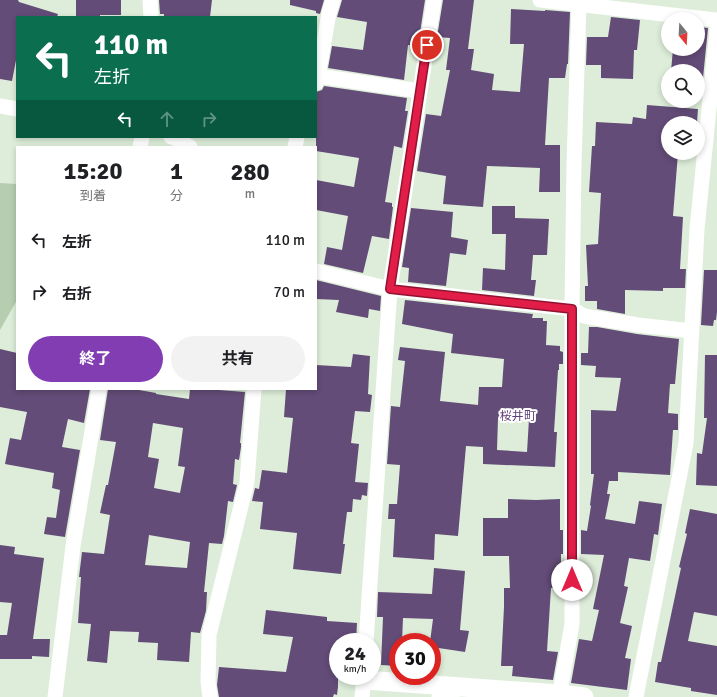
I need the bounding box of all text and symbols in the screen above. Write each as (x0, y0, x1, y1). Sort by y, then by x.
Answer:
north arrow (661, 12, 705, 56)
map controls (661, 12, 705, 160)
text: 110 m (94, 28, 168, 62)
pin (410, 28, 444, 62)
icon: left (28, 32, 80, 84)
icon: arrive (416, 34, 438, 56)
button: search (661, 64, 705, 108)
text: 左折 (94, 66, 130, 88)
icon: left (114, 108, 136, 130)
icon: ahead (156, 108, 178, 130)
icon: right (198, 108, 220, 130)
button: layers (661, 116, 705, 160)
text: 15:20 (64, 156, 122, 186)
text: 1 (170, 156, 183, 186)
text: 280 (231, 157, 269, 187)
text: m (245, 186, 255, 202)
text: 到着 (80, 188, 106, 204)
text: 分 (170, 188, 183, 204)
icon: left (28, 229, 50, 251)
text: 110 m (265, 231, 305, 249)
text: 左折 (62, 233, 92, 251)
icon: right (28, 281, 50, 303)
text: 70 m (274, 283, 305, 301)
text: 右折 (62, 285, 92, 303)
button: 終了 (28, 336, 163, 382)
button: 共有 (171, 336, 305, 382)
district label: 桜井町 (500, 409, 536, 424)
position arrow (551, 559, 593, 601)
speed limit sign: 30 (389, 633, 441, 685)
text: 24 (344, 641, 366, 666)
text: km/h (344, 663, 366, 675)

